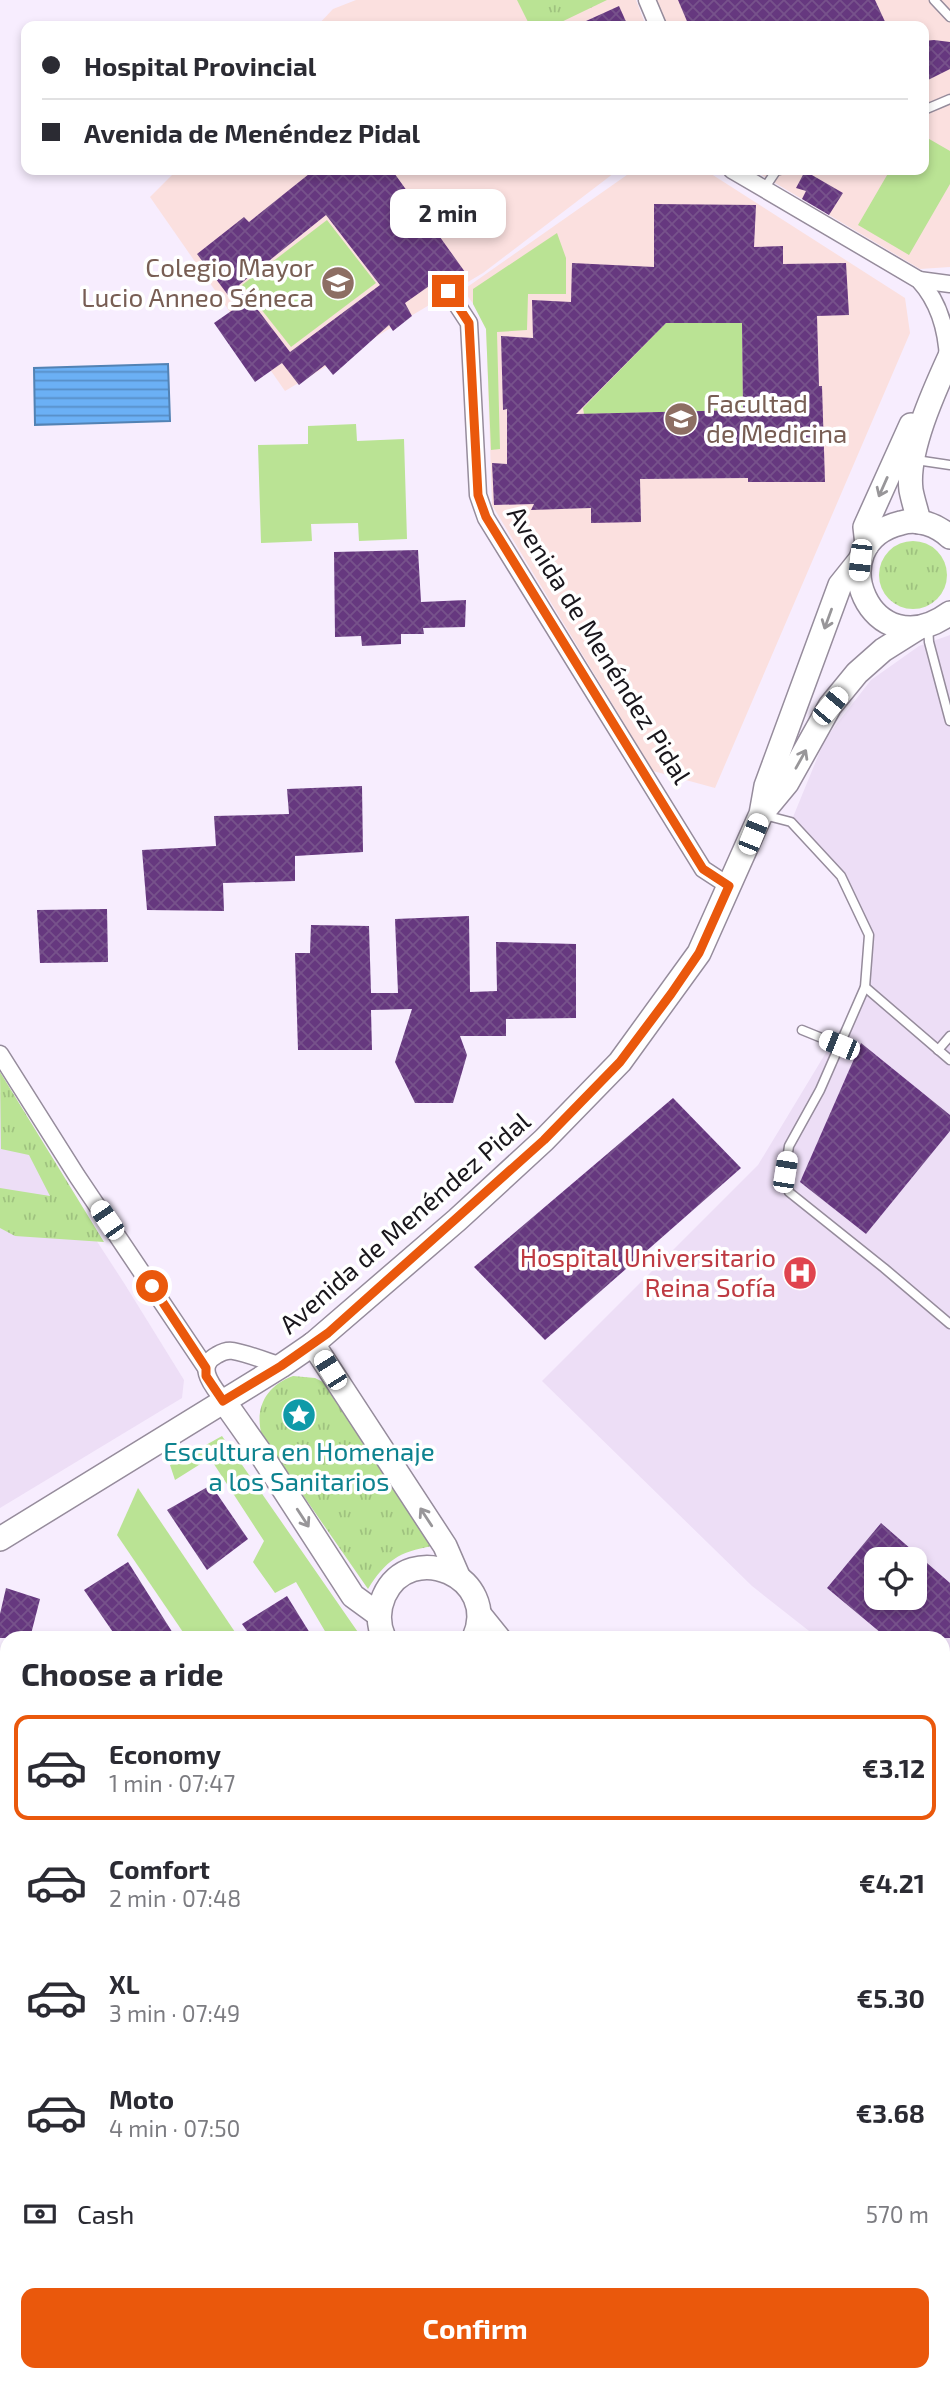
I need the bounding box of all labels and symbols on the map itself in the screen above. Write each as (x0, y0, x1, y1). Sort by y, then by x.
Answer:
callout: 2 min (390, 190, 506, 238)
place label: Colegio Mayor Lucio Anneo Séneca (81, 251, 314, 312)
school or university icon: Colegio Mayor Lucio Anneo Séneca (319, 264, 357, 302)
route end (432, 275, 464, 307)
place label: Facultad de Medicina (706, 387, 847, 448)
school or university icon: Facultad de Medicina (662, 400, 700, 438)
one-way arrow (876, 476, 889, 498)
street label: Avenida de Menéndez Pidal (502, 499, 699, 789)
car (848, 538, 873, 582)
one-way arrow (820, 608, 833, 630)
car (809, 683, 852, 729)
one-way arrow (794, 749, 808, 769)
car (736, 811, 771, 857)
car (816, 1027, 863, 1063)
street label: Avenida de Menéndez Pidal (272, 1104, 536, 1339)
car (772, 1150, 799, 1194)
car (87, 1197, 128, 1243)
place label: Hospital Universitario Reina Sofía (520, 1241, 776, 1302)
hospital icon: Hospital Universitario Reina Sofía (781, 1254, 819, 1292)
route start (136, 1270, 168, 1302)
car (310, 1347, 351, 1393)
place icon: Escultura en Homenaje a los Sanitarios (280, 1396, 318, 1434)
place label: Escultura en Homenaje a los Sanitarios (163, 1435, 435, 1496)
one-way arrow (418, 1507, 432, 1527)
one-way arrow (295, 1508, 310, 1527)

